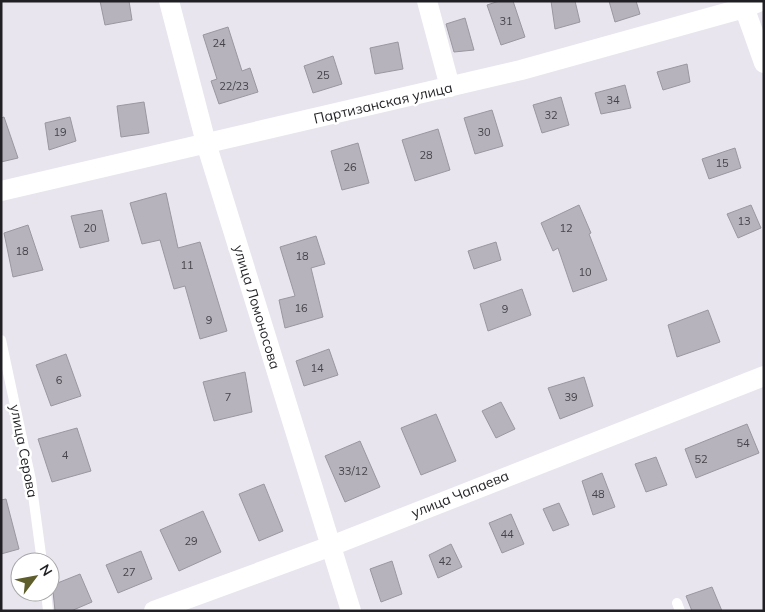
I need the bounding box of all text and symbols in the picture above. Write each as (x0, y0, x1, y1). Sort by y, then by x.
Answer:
house number: 31 (499, 14, 513, 28)
house number: 24 (212, 36, 226, 50)
house number: 25 (316, 68, 330, 82)
street label: Партизанская улица (312, 78, 454, 128)
house number: 22/23 (219, 79, 249, 93)
house number: 34 (606, 93, 620, 107)
house number: 32 (544, 108, 558, 122)
house number: 19 (53, 125, 67, 139)
house number: 30 (477, 125, 491, 139)
house number: 28 (419, 148, 433, 162)
house number: 15 (715, 156, 729, 170)
house number: 26 (343, 160, 357, 174)
house number: 13 (737, 214, 751, 228)
house number: 20 (83, 221, 97, 235)
house number: 12 (559, 221, 573, 235)
street label: улица Ломоносова (230, 243, 284, 371)
house number: 18 (15, 244, 29, 258)
house number: 18 (295, 249, 309, 263)
house number: 11 (180, 258, 194, 272)
house number: 10 (578, 265, 592, 279)
house number: 16 (294, 301, 308, 315)
house number: 9 (502, 302, 508, 316)
house number: 9 (206, 313, 212, 327)
house number: 14 (310, 361, 324, 375)
house number: 6 (56, 373, 63, 387)
house number: 7 (225, 390, 231, 404)
house number: 39 (564, 390, 578, 404)
street label: улица Серова (6, 403, 42, 499)
house number: 54 (736, 436, 750, 450)
house number: 4 (62, 448, 69, 462)
house number: 52 (694, 452, 708, 466)
house number: 33/12 (338, 464, 368, 478)
street label: улица Чапаева (409, 466, 511, 522)
house number: 48 (591, 487, 605, 501)
house number: 44 (500, 527, 514, 541)
house number: 29 (184, 534, 198, 548)
north arrow (10, 552, 60, 602)
house number: 42 (438, 554, 452, 568)
text: N (36, 561, 56, 579)
house number: 27 (122, 565, 136, 579)

